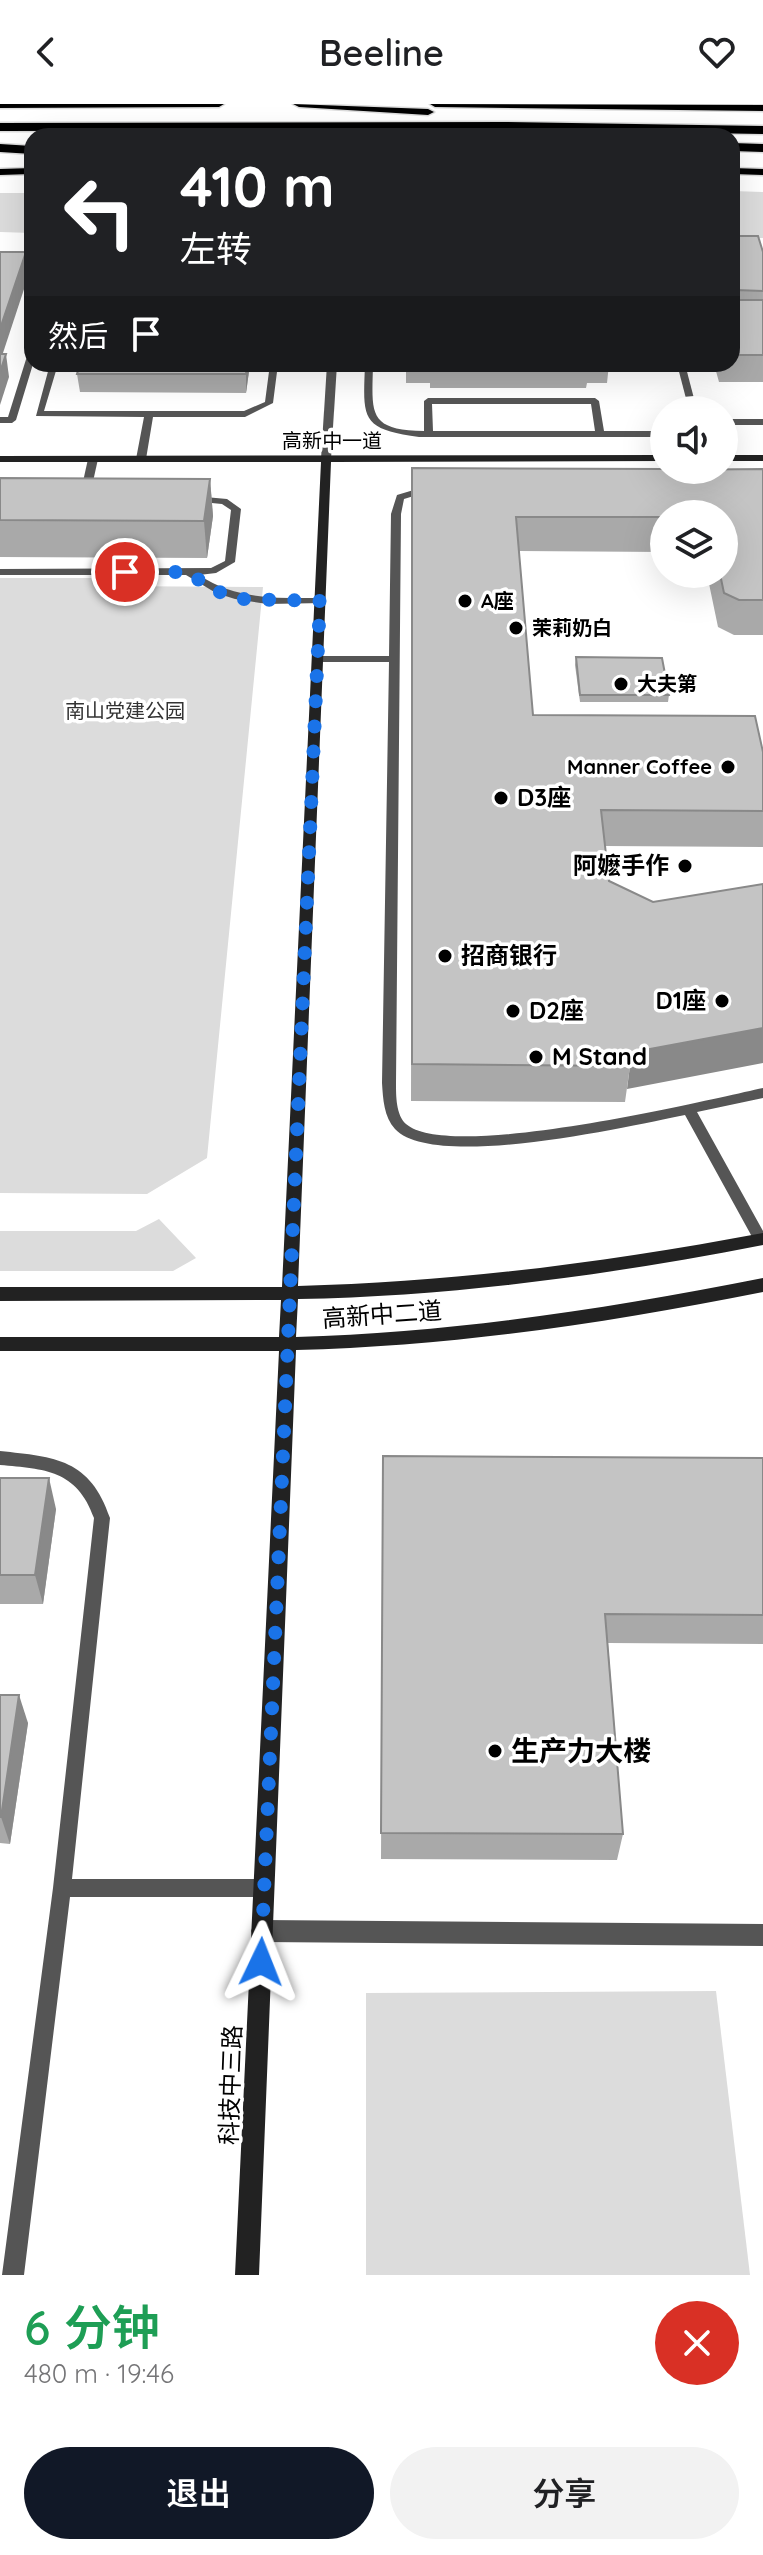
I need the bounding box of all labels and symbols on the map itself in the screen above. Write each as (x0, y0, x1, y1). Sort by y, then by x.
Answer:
street label: 高新中一道 (282, 428, 382, 453)
pin (91, 538, 159, 606)
place label: A座 (481, 588, 514, 613)
marker: A座 (456, 592, 474, 610)
place label: 茉莉奶白 (532, 615, 612, 640)
marker: 茉莉奶白 (507, 619, 525, 637)
place label: 大夫第 (637, 671, 697, 696)
marker: 大夫第 (612, 675, 630, 693)
park label: 南山党建公园 (65, 698, 185, 723)
place label: Manner Coffee (567, 754, 712, 779)
marker: Manner Coffee (719, 758, 737, 776)
place label: D3座 (517, 782, 571, 812)
marker: D3座 (492, 789, 510, 807)
place label: 阿嬷手作 (573, 850, 669, 880)
marker: 阿嬷手作 (676, 857, 694, 875)
place label: 招商银行 (461, 940, 557, 970)
marker: 招商银行 (436, 947, 454, 965)
place label: D1座 (656, 985, 706, 1015)
marker: D1座 (713, 992, 731, 1010)
place label: D2座 (529, 995, 584, 1025)
marker: D2座 (504, 1002, 522, 1020)
place label: M Stand (552, 1041, 647, 1071)
marker: M Stand (527, 1048, 545, 1066)
street label: 高新中二道 (321, 1295, 443, 1333)
place label: 生产力大楼 (511, 1733, 651, 1768)
marker: 生产力大楼 (486, 1742, 504, 1760)
position arrow (219, 1920, 303, 2004)
street label: 科技中三路 (213, 2024, 247, 2145)

